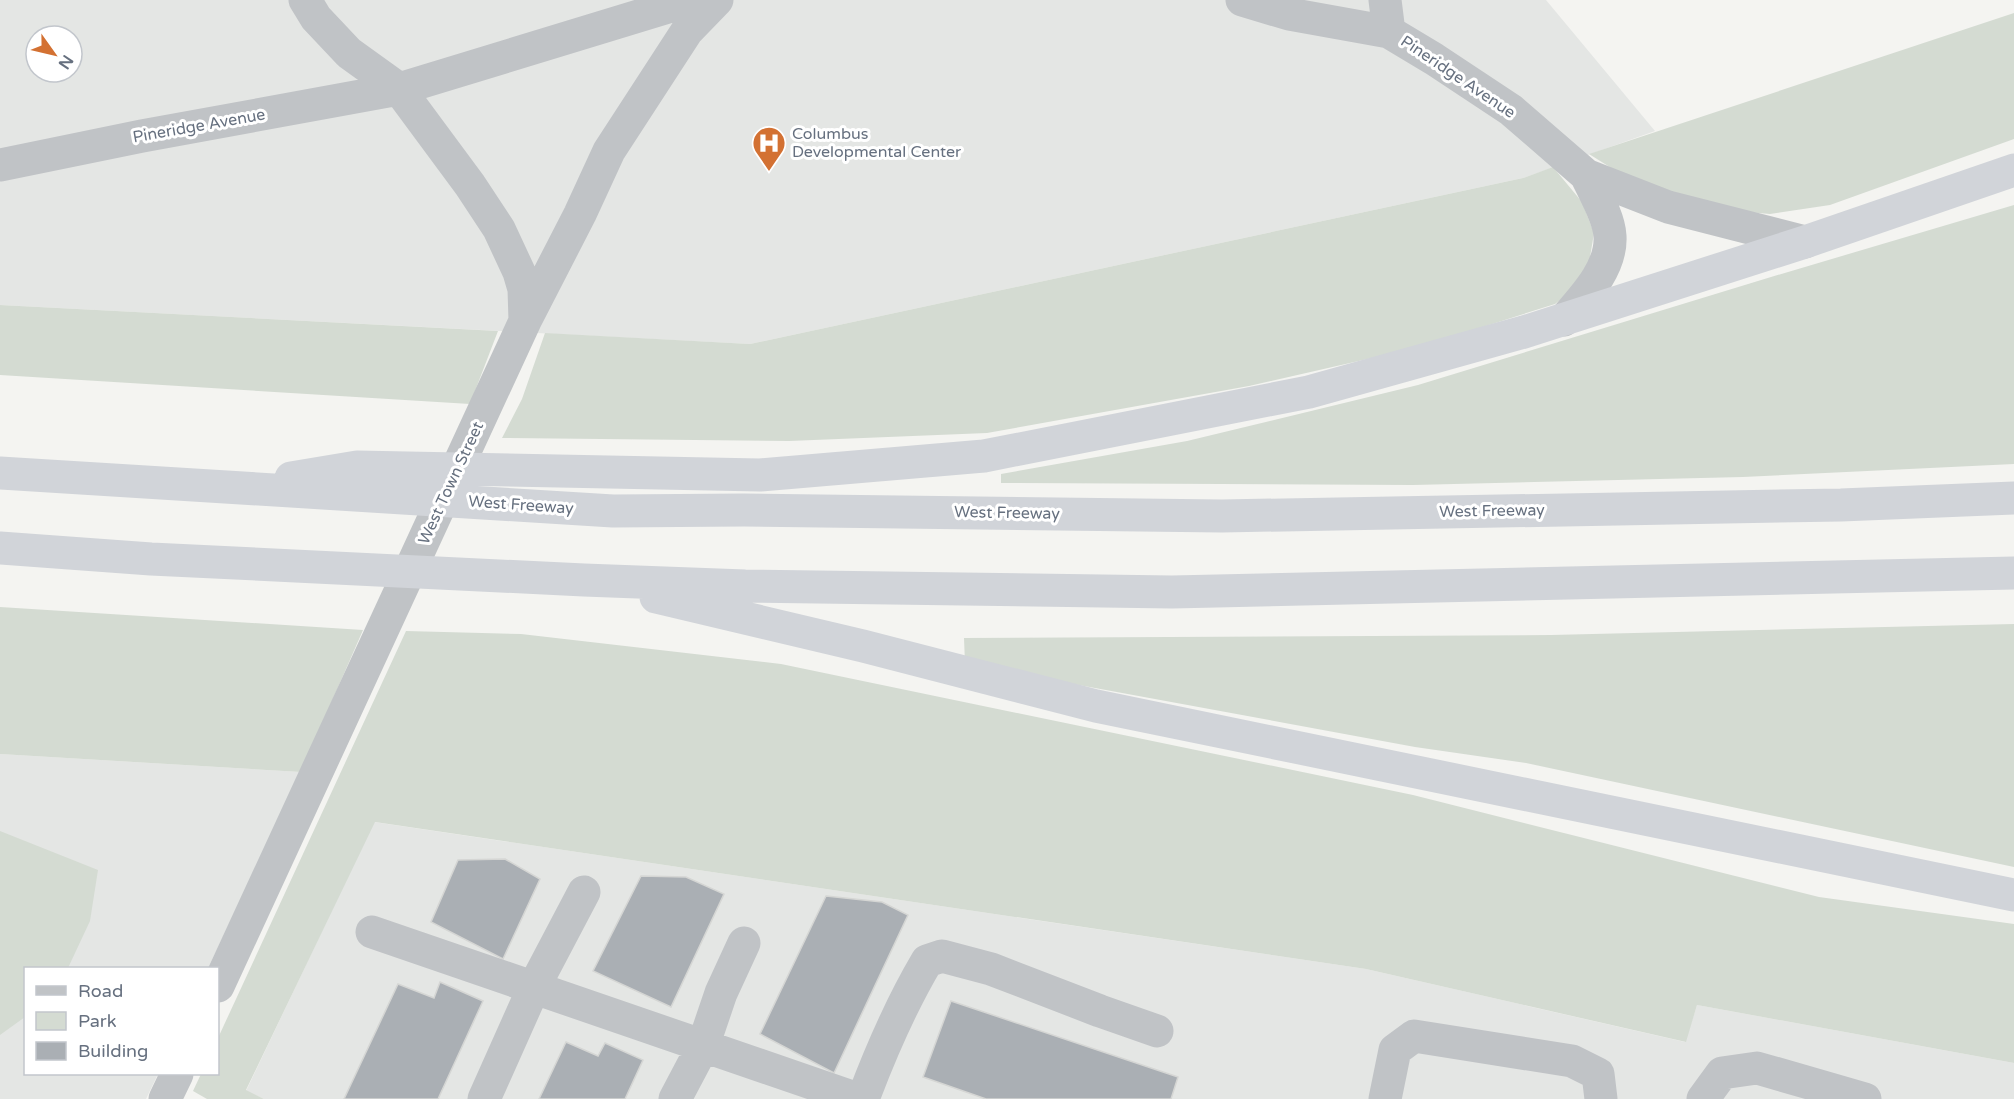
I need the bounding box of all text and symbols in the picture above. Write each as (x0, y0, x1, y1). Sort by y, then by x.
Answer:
north arrow (24, 24, 84, 84)
street label: Pineridge Avenue (1397, 31, 1519, 123)
text: N (54, 51, 77, 73)
street label: Pineridge Avenue (131, 104, 267, 148)
place label: Columbus Developmental Center (792, 124, 962, 162)
hospital icon: Columbus Developmental Center (751, 125, 787, 172)
street label: West Town Street (414, 418, 488, 548)
street label: West Freeway (468, 491, 575, 519)
street label: West Freeway (1439, 500, 1545, 522)
street label: West Freeway (954, 502, 1060, 524)
legend (24, 967, 219, 1075)
text: Road (78, 980, 123, 1002)
text: Park (78, 1010, 117, 1032)
text: Building (78, 1040, 148, 1062)

